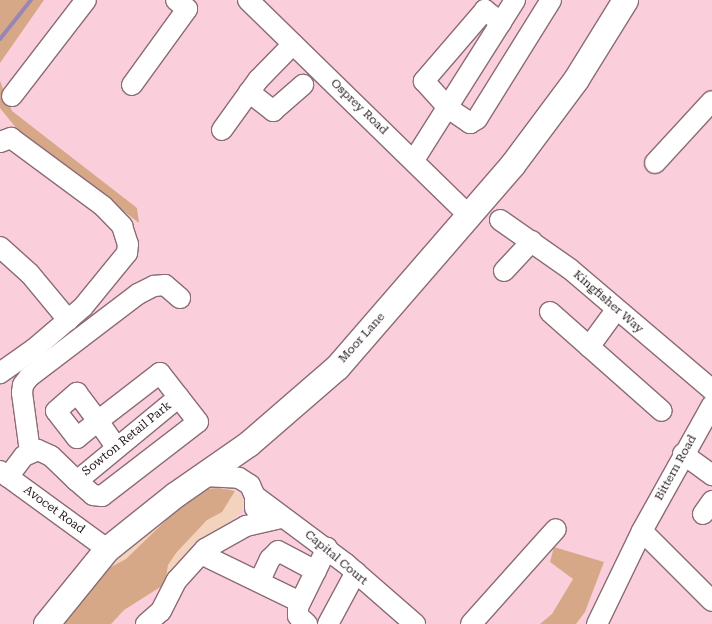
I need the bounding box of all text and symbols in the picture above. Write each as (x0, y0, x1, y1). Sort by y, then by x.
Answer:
street label: Osprey Road (327, 76, 391, 138)
street label: Kingfisher Way (570, 268, 646, 336)
street label: Moor Lane (336, 310, 388, 366)
street label: Sowton Retail Park (80, 399, 174, 479)
street label: Bittern Road (652, 433, 700, 503)
street label: Avocet Road (20, 483, 88, 537)
street label: Capital Court (302, 528, 370, 588)

